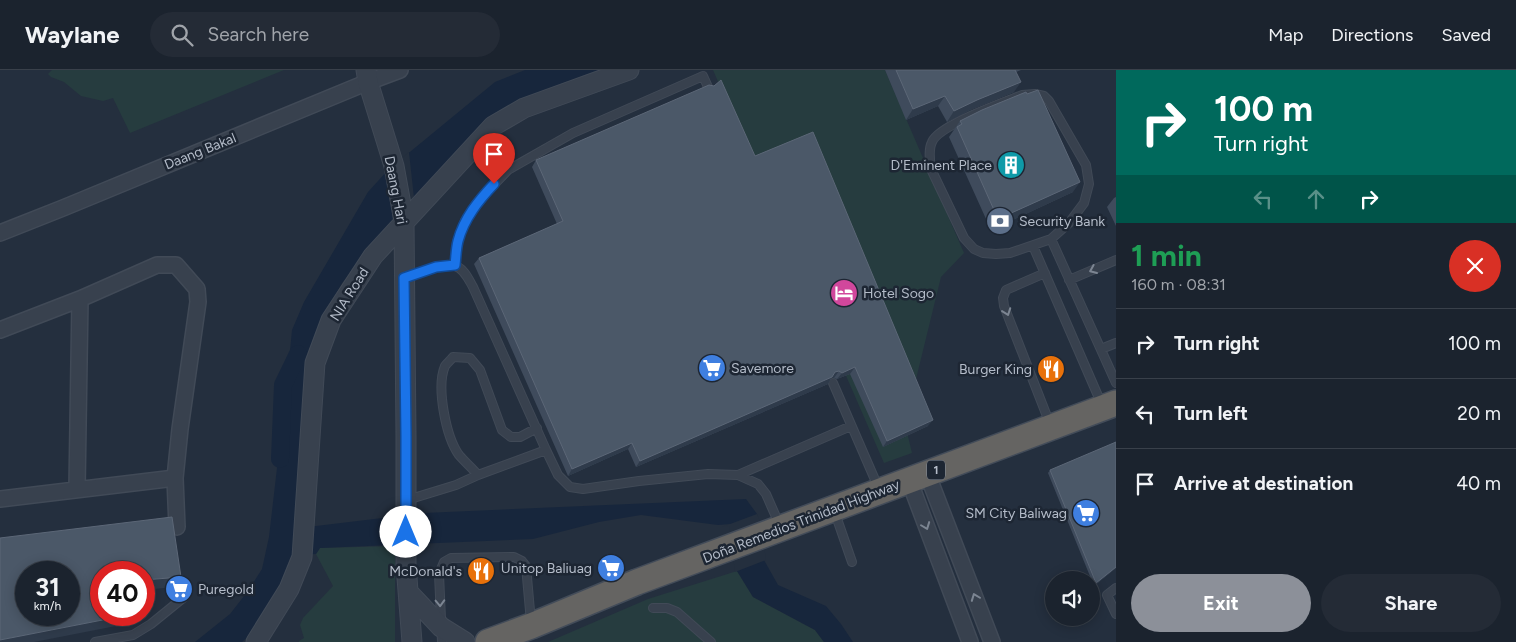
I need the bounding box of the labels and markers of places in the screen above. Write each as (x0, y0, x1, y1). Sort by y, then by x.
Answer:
pin (473, 133, 515, 184)
building icon: D'Eminent Place (996, 150, 1026, 180)
place label: D'Eminent Place (891, 157, 992, 174)
bank icon: Security Bank (985, 206, 1015, 236)
place label: Security Bank (1019, 213, 1105, 230)
hotel icon: Hotel Sogo (829, 278, 859, 308)
place label: Hotel Sogo (863, 285, 934, 302)
supermarket icon: Savemore (697, 353, 727, 383)
restaurant icon: Burger King (1036, 354, 1066, 384)
place label: Savemore (731, 360, 794, 377)
place label: Burger King (959, 361, 1032, 378)
supermarket icon: SM City Baliwag (1071, 498, 1101, 528)
place label: SM City Baliwag (965, 505, 1067, 522)
supermarket icon: Unitop Baliuag (596, 553, 626, 583)
restaurant icon: McDonald's (466, 556, 496, 586)
place label: Unitop Baliuag (501, 560, 592, 577)
place label: McDonald's (389, 563, 462, 580)
supermarket icon: Puregold (164, 574, 194, 604)
place label: Puregold (198, 581, 254, 598)

